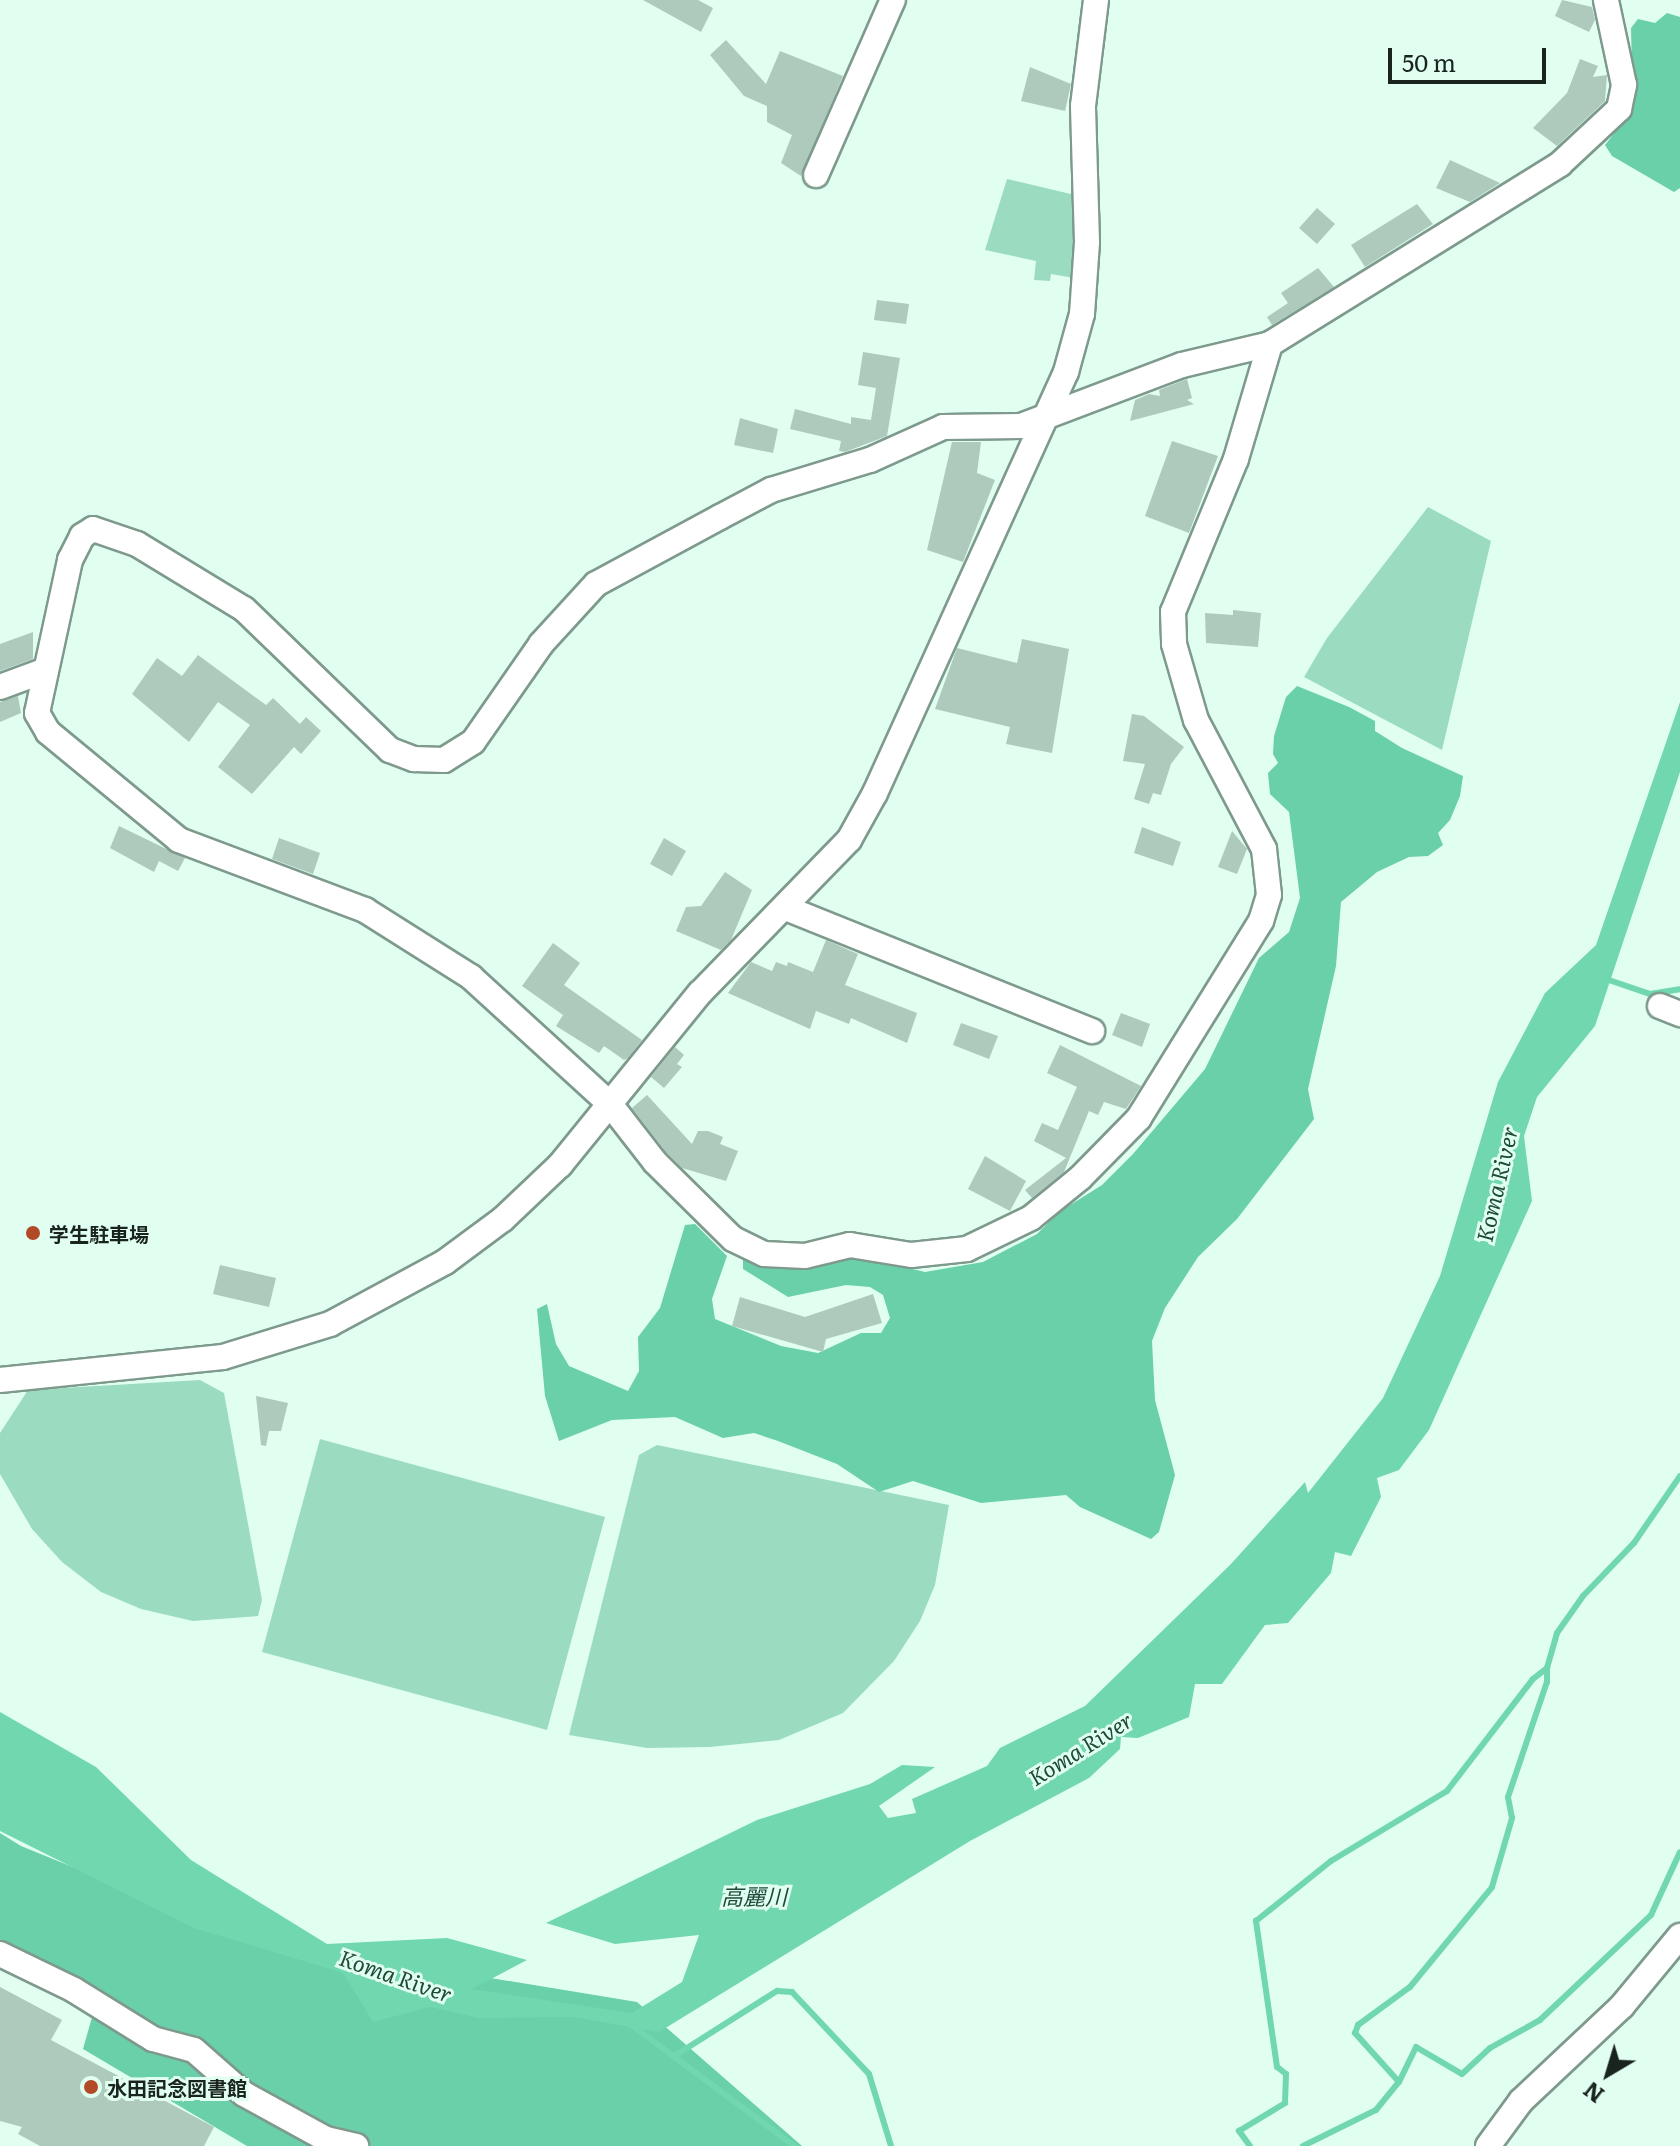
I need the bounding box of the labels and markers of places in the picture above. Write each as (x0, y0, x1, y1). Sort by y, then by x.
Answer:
place label: 学生駐車場 (49, 1221, 149, 1245)
marker: 学生駐車場 (24, 1224, 42, 1242)
place label: 水田記念図書館 (107, 2075, 247, 2099)
marker: 水田記念図書館 (82, 2078, 100, 2096)

